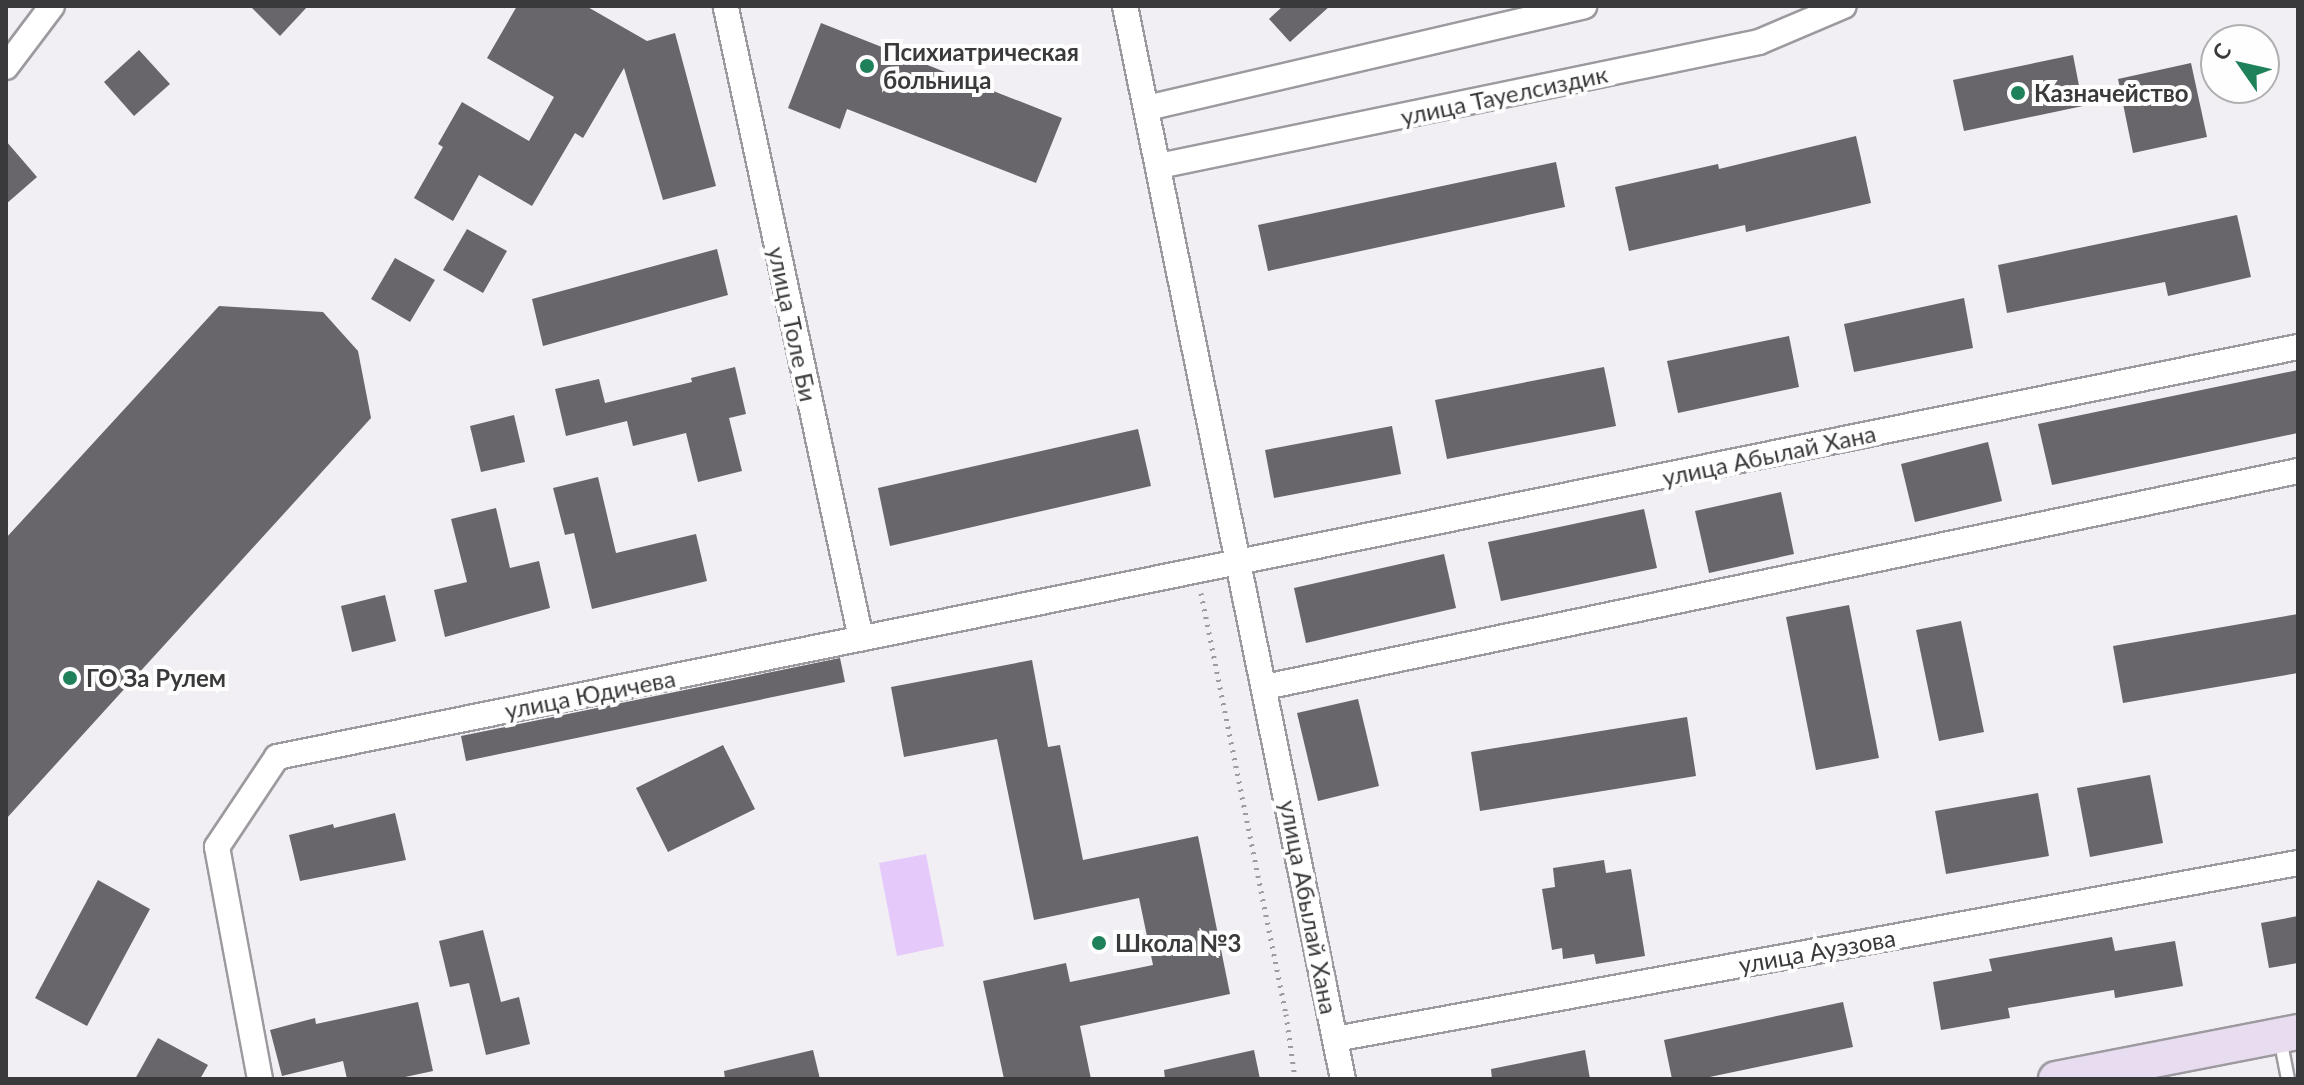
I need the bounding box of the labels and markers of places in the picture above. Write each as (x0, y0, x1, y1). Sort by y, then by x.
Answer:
place label: Психиатрическая больница (883, 38, 1079, 94)
marker: Психиатрическая больница (858, 57, 876, 75)
place label: Казначейство (2034, 79, 2189, 107)
marker: Казначейство (2009, 84, 2027, 102)
place label: ГО За Рулем (86, 664, 226, 692)
marker: ГО За Рулем (61, 669, 79, 687)
place label: Школа №3 (1115, 929, 1241, 957)
marker: Школа №3 (1090, 934, 1108, 952)

